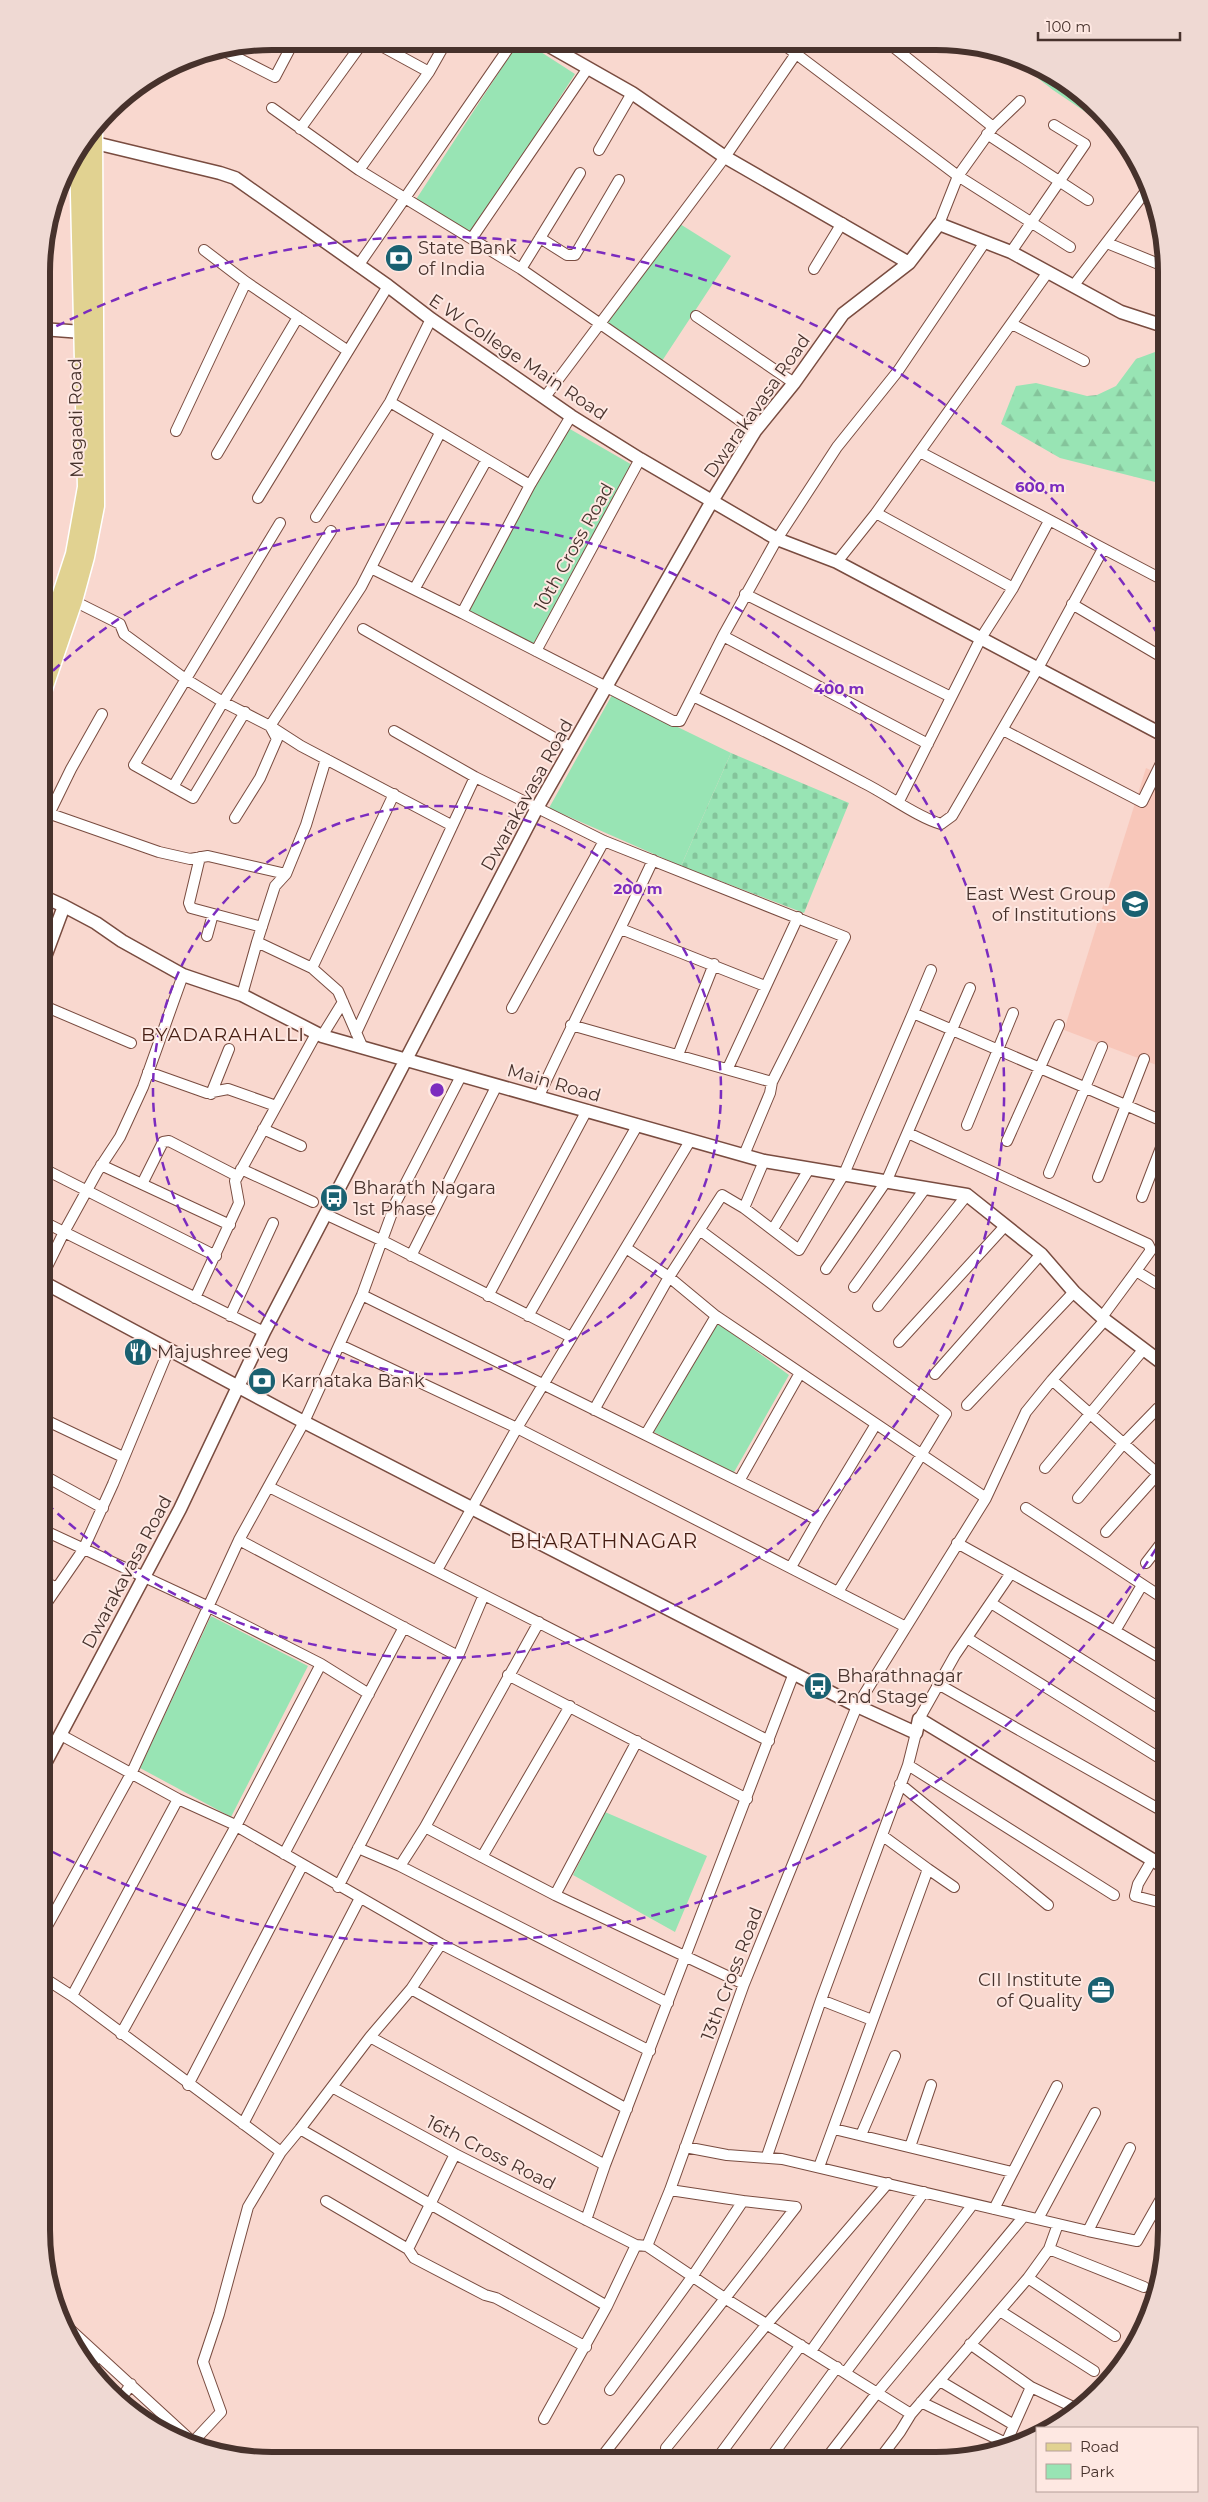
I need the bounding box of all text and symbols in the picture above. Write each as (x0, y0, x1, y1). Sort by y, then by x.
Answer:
scale bar (1038, 10, 1180, 42)
text: 100 m (1046, 17, 1091, 36)
place label: State Bank of India (418, 237, 517, 280)
bank icon: State Bank of India (384, 243, 414, 273)
street label: E W College Main Road (425, 289, 611, 425)
street label: Dwarakavasa Road (699, 330, 815, 482)
street label: Magadi Road (64, 358, 88, 478)
text: 600 m (1015, 477, 1065, 496)
street label: 10th Cross Road (530, 479, 618, 615)
text: 400 m (814, 679, 864, 698)
street label: Dwarakavasa Road (476, 715, 578, 875)
text: 200 m (613, 879, 663, 898)
place label: East West Group of Institutions (965, 883, 1116, 926)
school or university icon: East West Group of Institutions (1120, 889, 1150, 919)
district label: BYADARAHALLI (141, 1023, 305, 1046)
street label: Main Road (505, 1059, 603, 1107)
centre of rings (428, 1081, 446, 1099)
place label: Bharath Nagara 1st Phase (353, 1177, 496, 1220)
bus stop icon: Bharath Nagara 1st Phase (319, 1183, 349, 1213)
restaurant icon: Majushree veg (123, 1337, 153, 1367)
place label: Majushree veg (157, 1341, 289, 1363)
bank icon: Karnataka Bank (247, 1366, 277, 1396)
place label: Karnataka Bank (281, 1370, 425, 1392)
street label: Dwarakavasa Road (77, 1492, 177, 1652)
district label: BHARATHNAGAR (510, 1529, 698, 1553)
place label: Bharathnagar 2nd Stage (837, 1665, 963, 1708)
bus stop icon: Bharathnagar 2nd Stage (803, 1671, 833, 1701)
street label: 13th Cross Road (696, 1904, 768, 2044)
place label: CII Institute of Quality (978, 1969, 1082, 2012)
office icon: CII Institute of Quality (1086, 1975, 1116, 2005)
street label: 16th Cross Road (423, 2111, 559, 2195)
legend (1036, 2427, 1198, 2492)
text: Road (1080, 2437, 1119, 2456)
text: Park (1080, 2462, 1114, 2481)

